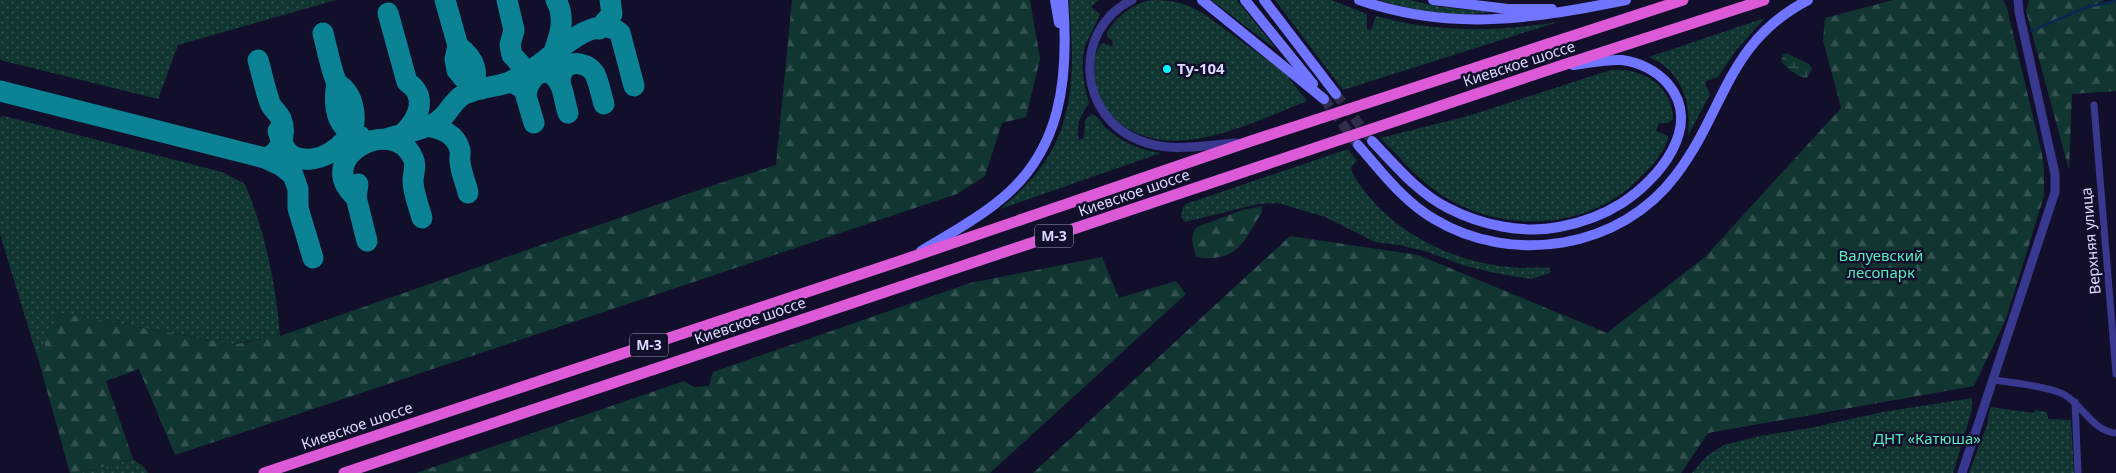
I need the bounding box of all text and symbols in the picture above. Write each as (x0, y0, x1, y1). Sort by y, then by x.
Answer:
street label: Киевское шоссе (1460, 36, 1577, 91)
place label: Ту-104 (1177, 58, 1225, 78)
marker: Ту-104 (1161, 63, 1173, 75)
street label: Киевское шоссе (1075, 164, 1192, 220)
street label: Верхняя улица (2075, 187, 2105, 295)
road number: М-3 (1035, 225, 1073, 248)
park label: Валуевский лесопарк (1839, 245, 1923, 282)
street label: Киевское шоссе (691, 292, 808, 348)
road number: М-3 (630, 334, 668, 356)
street label: Киевское шоссе (298, 397, 415, 453)
park label: ДНТ «Катюша» (1873, 428, 1981, 448)

